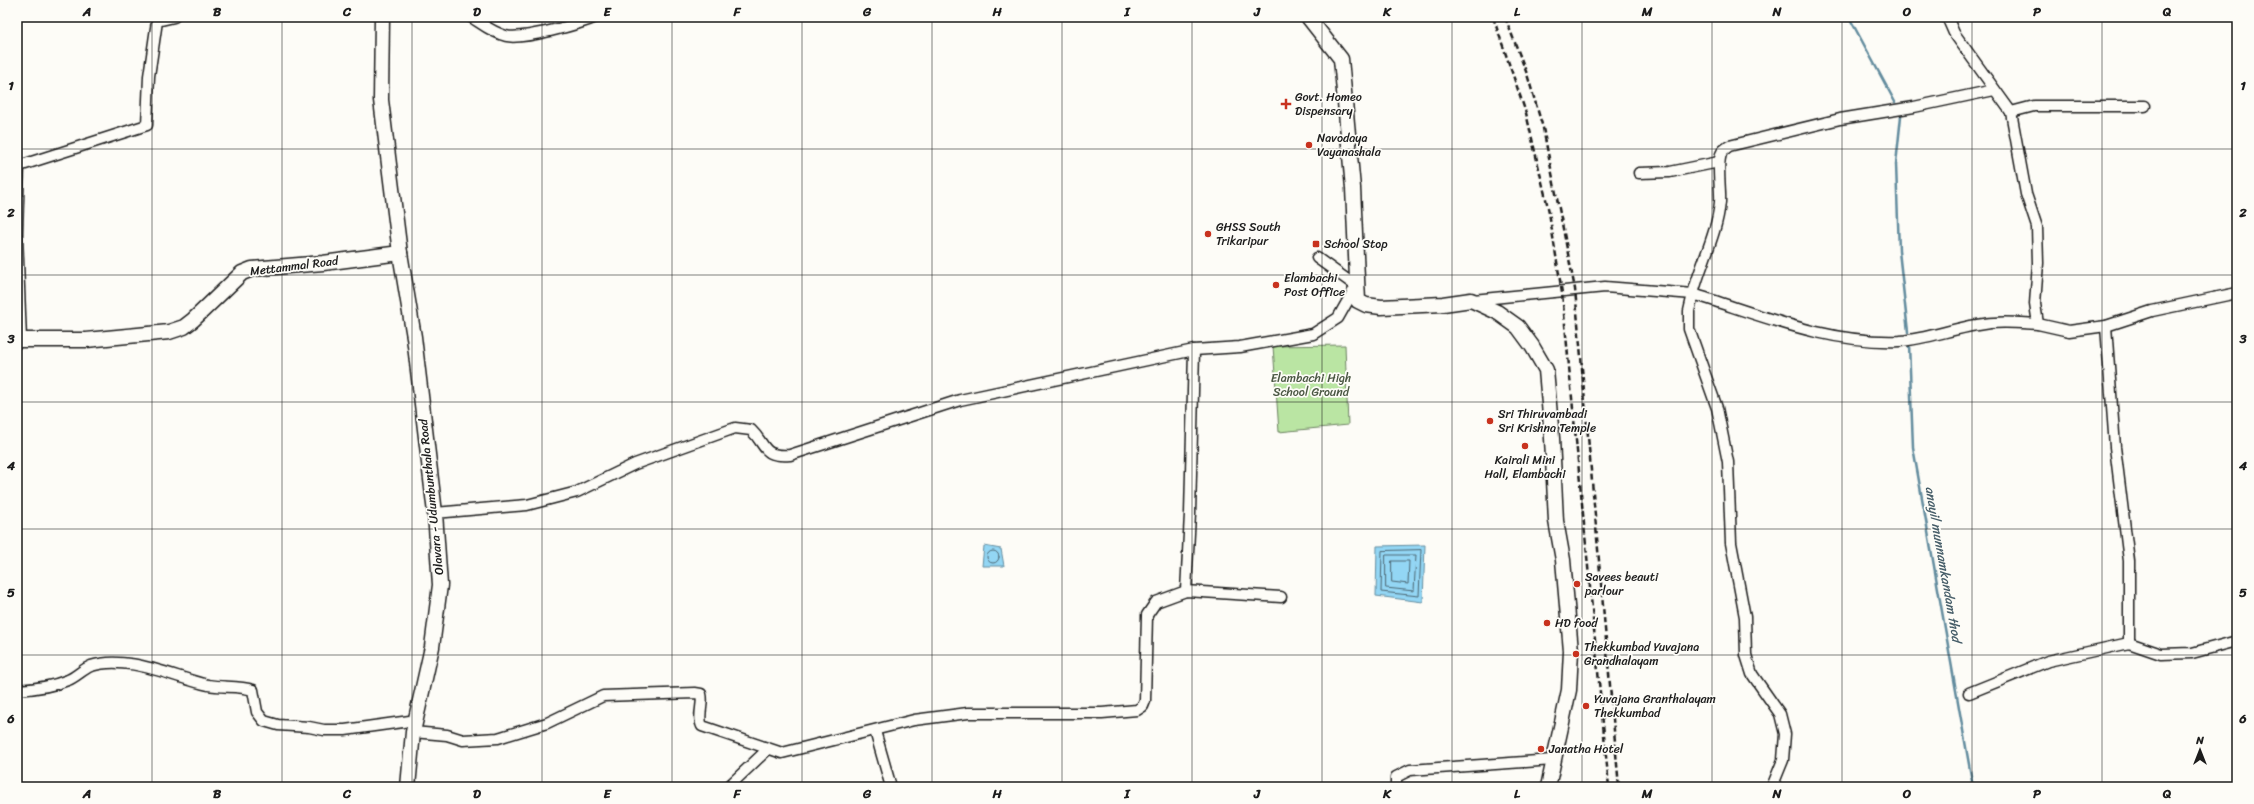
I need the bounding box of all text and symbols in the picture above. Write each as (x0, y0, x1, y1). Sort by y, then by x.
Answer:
text: A (82, 0, 91, 23)
text: B (213, 0, 222, 23)
text: C (342, 0, 352, 23)
text: D (473, 0, 481, 23)
text: E (603, 0, 612, 23)
text: F (732, 0, 741, 23)
text: G (862, 0, 872, 23)
text: H (991, 0, 1002, 23)
text: I (1123, 0, 1131, 23)
text: J (1253, 0, 1261, 23)
text: K (1382, 0, 1392, 23)
text: L (1514, 0, 1521, 23)
text: M (1641, 0, 1653, 23)
text: N (1771, 0, 1782, 23)
text: O (1902, 0, 1912, 23)
text: P (2033, 0, 2041, 23)
text: Q (2162, 0, 2172, 23)
text: 1 (8, 74, 14, 97)
text: 1 (2240, 74, 2246, 97)
place label: Govt. Homeo Dispensary (1295, 86, 1362, 122)
marker: Govt. Homeo Dispensary (1280, 98, 1292, 110)
place label: Navodaya Vayanashala (1317, 127, 1382, 163)
marker: Navodaya Vayanashala (1304, 140, 1314, 150)
text: 2 (6, 201, 15, 224)
text: 2 (2238, 201, 2247, 224)
place label: GHSS South Trikaripur (1216, 216, 1281, 252)
marker: GHSS South Trikaripur (1203, 229, 1213, 239)
place label: School Stop (1324, 233, 1388, 255)
marker: School Stop (1311, 239, 1321, 249)
street label: Mettammal Road (249, 249, 341, 282)
place label: Elambachi Post Office (1284, 267, 1345, 303)
marker: Elambachi Post Office (1271, 280, 1281, 290)
text: 3 (6, 327, 15, 350)
text: 3 (2238, 327, 2247, 350)
park label: Elambachi High School Ground (1271, 367, 1351, 403)
place label: Sri Thiruvambadi Sri Krishna Temple (1498, 403, 1596, 439)
marker: Sri Thiruvambadi Sri Krishna Temple (1485, 416, 1495, 426)
street label: Olavara - Udumbunthala Road (412, 417, 450, 576)
marker: Kairali Mini Hall, Elambachi (1520, 441, 1530, 451)
place label: Kairali Mini Hall, Elambachi (1484, 449, 1566, 485)
text: 4 (6, 454, 16, 477)
text: 4 (2238, 454, 2248, 477)
water label: anayil munnamkandam thod (1918, 484, 1969, 647)
place label: Savees beauti parlour (1584, 566, 1659, 602)
marker: Savees beauti parlour (1572, 579, 1582, 589)
text: 5 (7, 581, 15, 604)
text: 5 (2239, 581, 2247, 604)
place label: HD food (1555, 612, 1598, 634)
marker: HD food (1542, 618, 1552, 628)
place label: Thekkumbad Yuvajana Grandhalayam (1584, 636, 1699, 672)
marker: Thekkumbad Yuvajana Grandhalayam (1571, 649, 1581, 659)
place label: Yuvajana Granthalayam Thekkumbad (1594, 688, 1716, 724)
marker: Yuvajana Granthalayam Thekkumbad (1581, 701, 1591, 711)
text: 6 (6, 707, 15, 730)
text: 6 (2238, 707, 2247, 730)
north arrow (2180, 730, 2220, 770)
text: N (2195, 731, 2204, 750)
place label: Janatha Hotel (1548, 738, 1624, 760)
marker: Janatha Hotel (1536, 744, 1546, 754)
text: A (82, 782, 91, 804)
text: B (213, 782, 222, 804)
text: C (342, 782, 352, 804)
text: D (473, 782, 481, 804)
text: E (603, 782, 612, 804)
text: F (732, 782, 741, 804)
text: G (862, 782, 872, 804)
text: H (991, 782, 1002, 804)
text: I (1123, 782, 1131, 804)
text: J (1253, 782, 1261, 804)
text: K (1382, 782, 1392, 804)
text: L (1514, 782, 1521, 804)
text: M (1641, 782, 1653, 804)
text: N (1771, 782, 1782, 804)
text: O (1902, 782, 1912, 804)
text: P (2033, 782, 2041, 804)
text: Q (2162, 782, 2172, 804)

